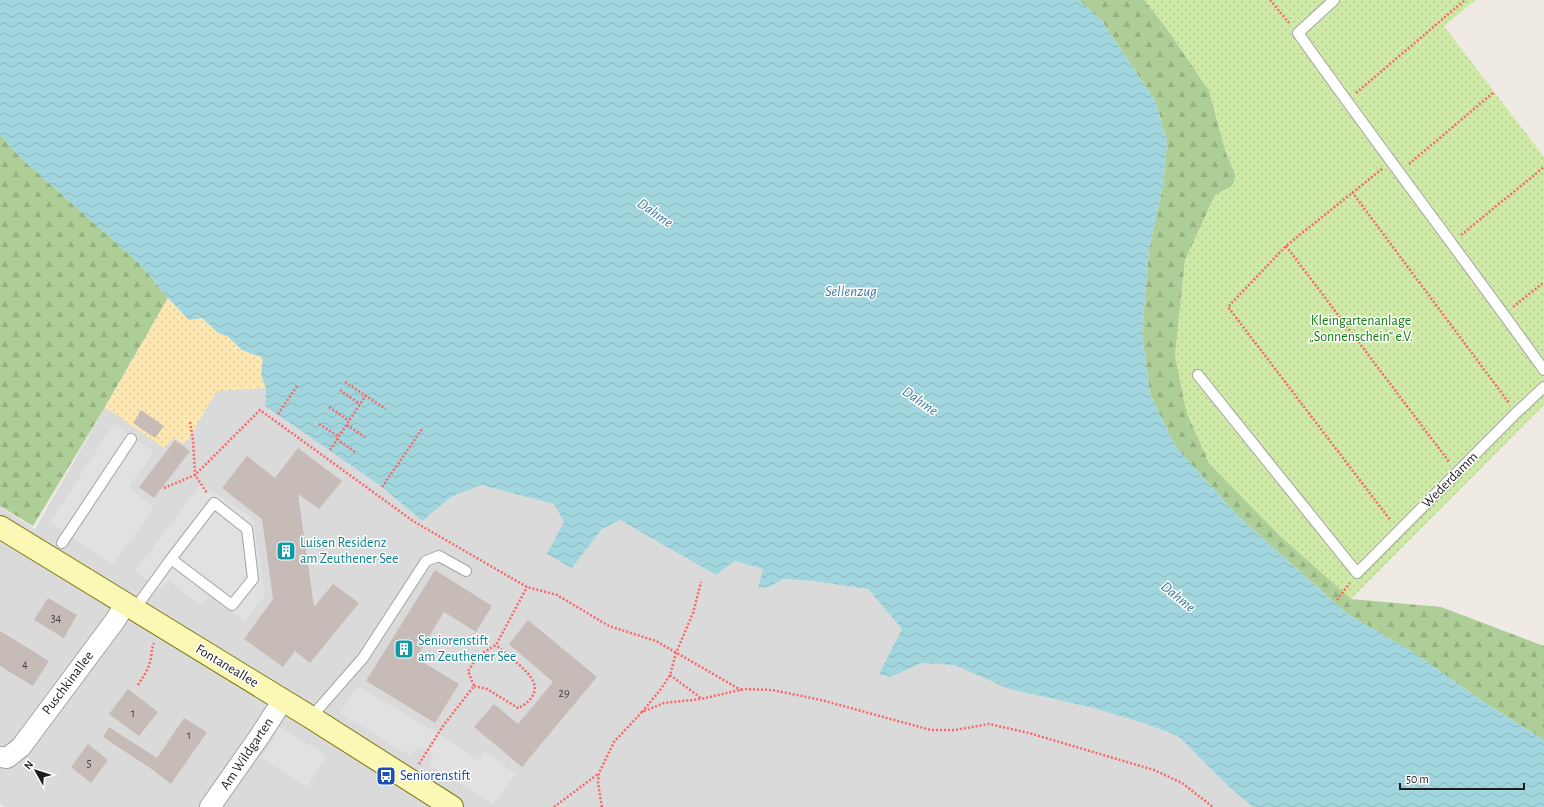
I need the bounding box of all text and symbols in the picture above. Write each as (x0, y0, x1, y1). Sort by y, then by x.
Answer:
water label: Dahme (635, 196, 676, 231)
water label: Sellenzug (825, 284, 877, 299)
park label: Kleingartenanlage „Sonnenschein“ e.V. (1309, 314, 1413, 344)
water label: Dahme (900, 384, 941, 419)
street label: Wederdamm (1419, 449, 1481, 511)
place label: Luisen Residenz am Zeuthener See (300, 536, 398, 566)
building icon: Luisen Residenz am Zeuthener See (275, 540, 297, 562)
water label: Dahme (1158, 579, 1198, 615)
house number: 34 (51, 612, 62, 624)
place label: Seniorenstift am Zeuthener See (418, 634, 516, 664)
building icon: Seniorenstift am Zeuthener See (393, 638, 415, 660)
street label: Fontaneallee (193, 642, 261, 690)
street label: Puschkinallee (40, 649, 96, 717)
house number: 4 (22, 658, 28, 670)
house number: 29 (558, 687, 570, 699)
house number: 1 (131, 707, 135, 719)
street label: Am Wildgarten (218, 715, 276, 793)
house number: 1 (187, 729, 191, 741)
north arrow (16, 751, 56, 791)
house number: 5 (86, 757, 92, 769)
text: N (22, 759, 35, 771)
bus stop icon: Seniorenstift (375, 765, 397, 787)
scale bar (1400, 765, 1524, 791)
place label: Seniorenstift (400, 769, 471, 783)
text: 50 m (1406, 773, 1429, 785)

